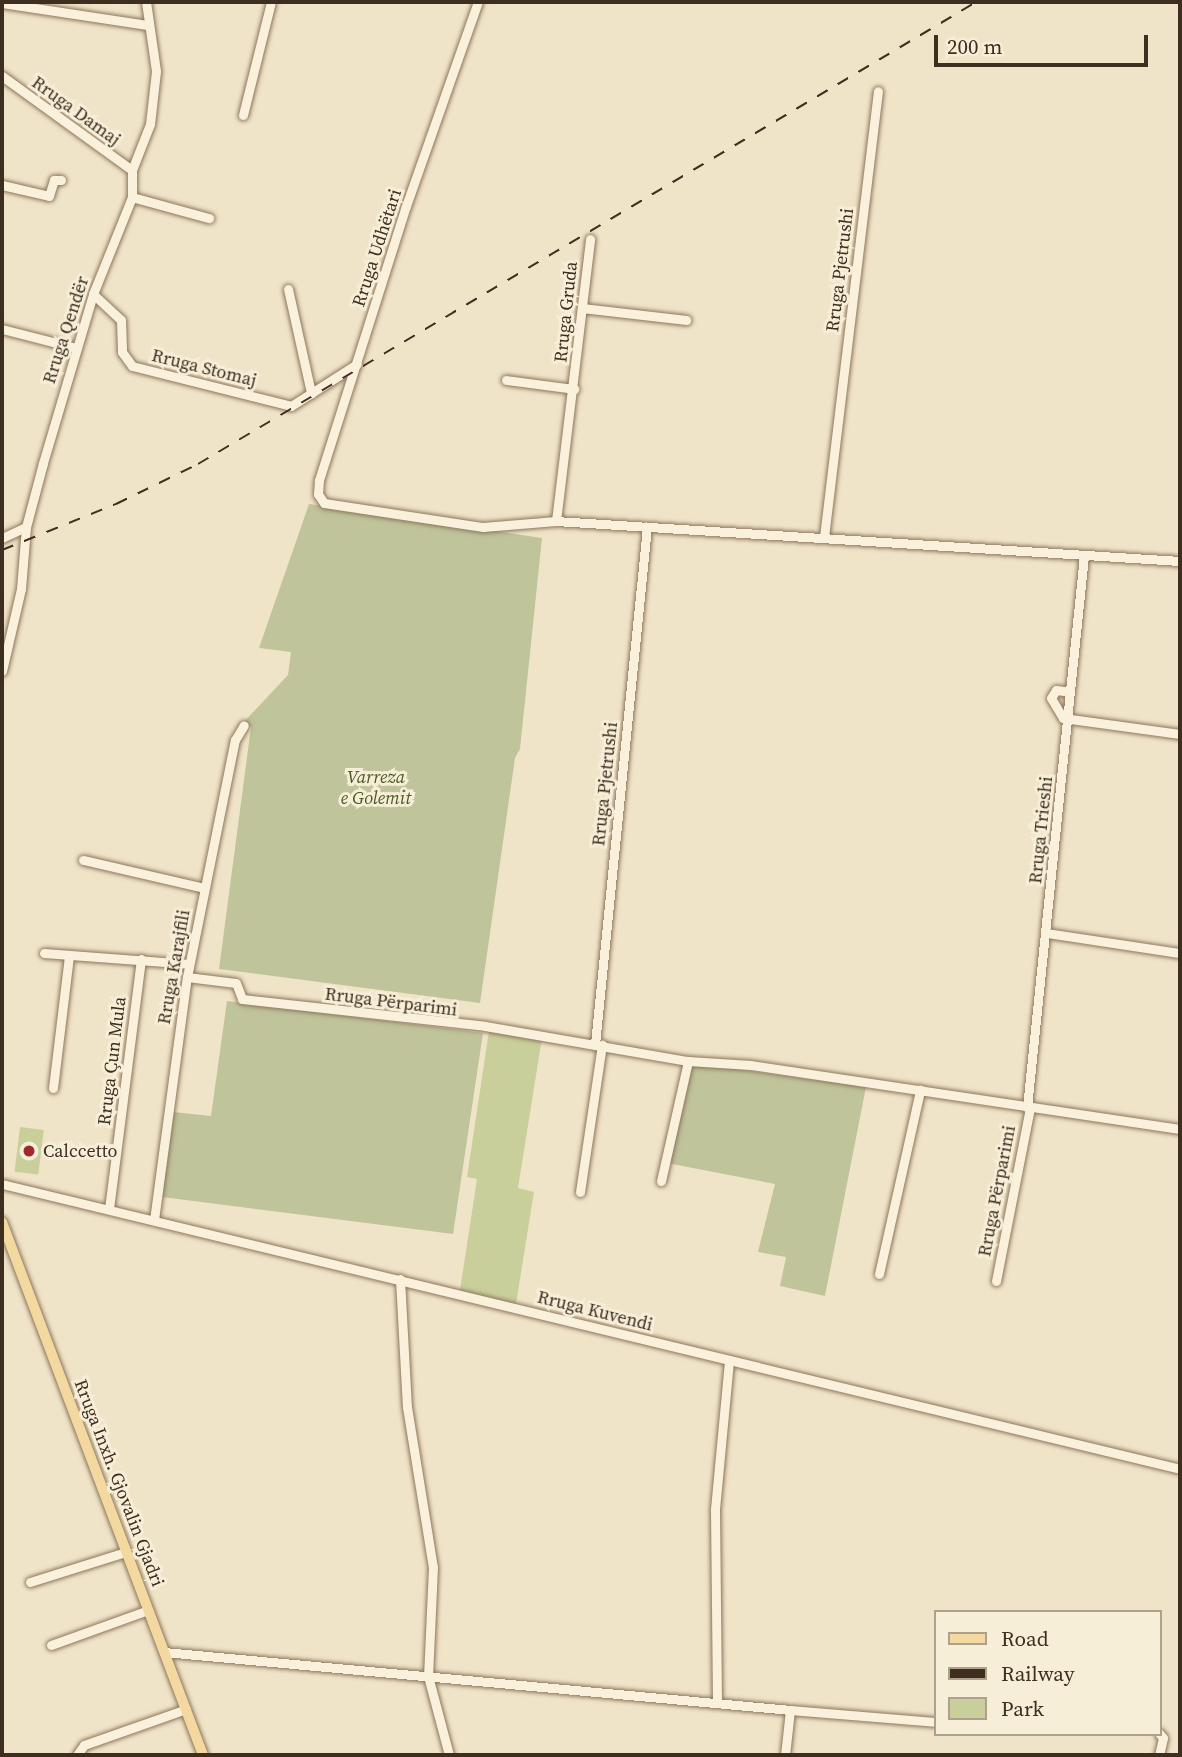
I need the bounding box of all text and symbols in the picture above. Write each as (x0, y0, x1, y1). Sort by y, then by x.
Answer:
scale bar (937, 21, 1150, 65)
text: 200 m (947, 32, 1002, 61)
street label: Rruga Damaj (28, 72, 124, 150)
street label: Rruga Udhëtari (348, 186, 406, 310)
street label: Rruga Pjetrushi (822, 207, 858, 333)
street label: Rruga Gruda (550, 260, 582, 364)
street label: Rruga Qendër (38, 273, 94, 387)
street label: Rruga Stomaj (149, 345, 259, 391)
street label: Rruga Pjetrushi (588, 721, 622, 847)
park label: Varreza e Golemit (341, 767, 411, 810)
street label: Rruga Trieshi (1025, 775, 1057, 885)
street label: Rruga Karajfili (153, 908, 195, 1026)
street label: Rruga Përparimi (324, 983, 458, 1021)
street label: Rruga Çun Mula (93, 995, 131, 1127)
street label: Rruga Përparimi (974, 1124, 1020, 1258)
place label: Calccetto (43, 1140, 117, 1162)
marker: Calccetto (21, 1143, 37, 1159)
street label: Rruga Kuvendi (535, 1286, 655, 1336)
street label: Rruga Inxh. Gjovalin Gjadri (69, 1376, 169, 1590)
legend (934, 1610, 1161, 1736)
text: Road (1001, 1624, 1049, 1653)
text: Railway (1001, 1659, 1075, 1688)
text: Park (1001, 1694, 1044, 1723)

